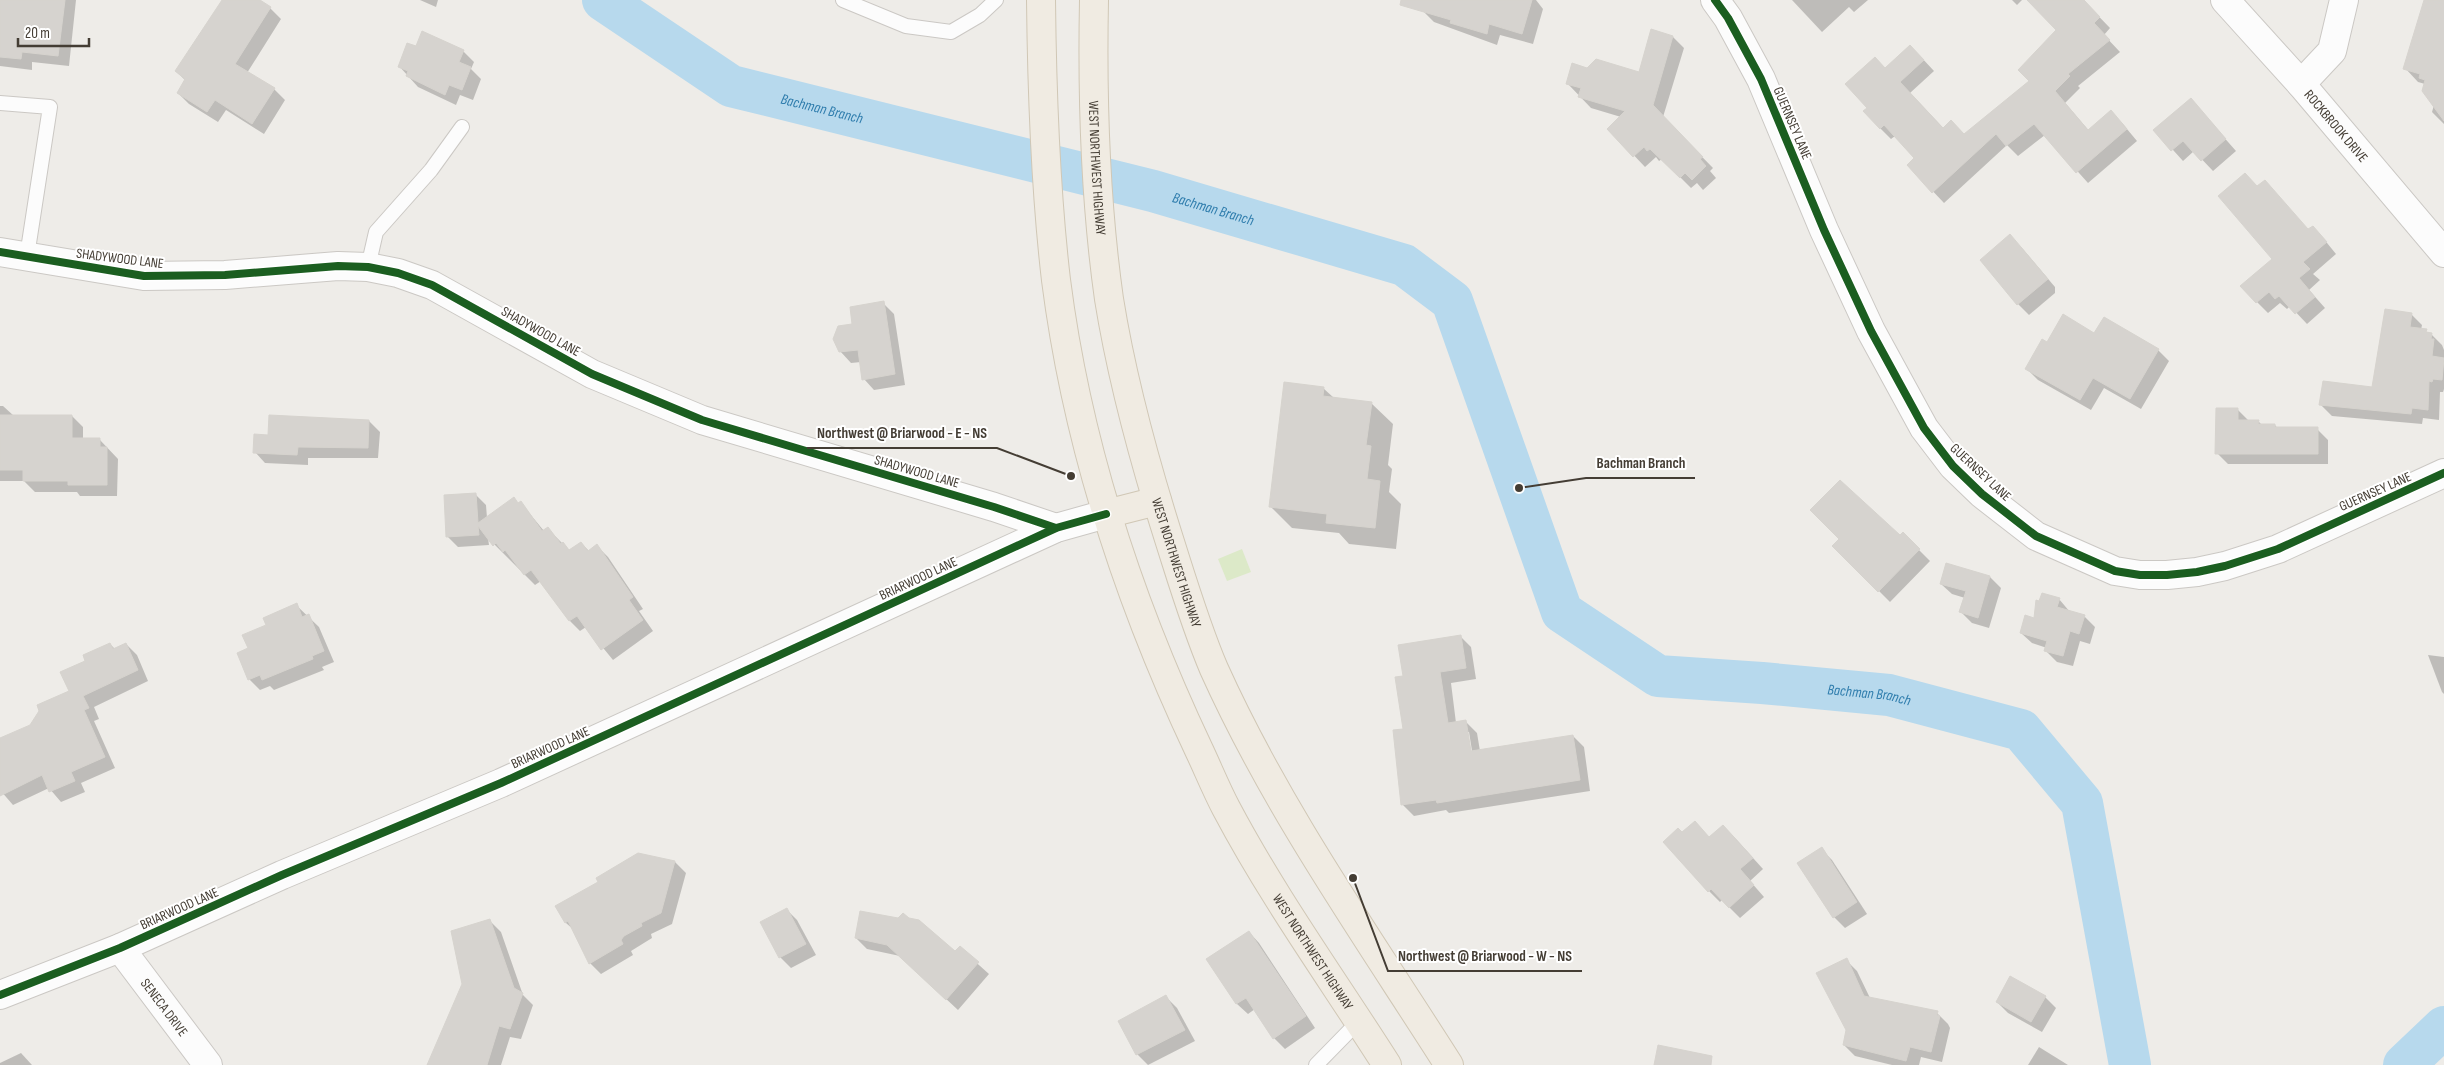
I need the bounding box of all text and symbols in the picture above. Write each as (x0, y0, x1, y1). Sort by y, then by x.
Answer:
scale bar (18, 15, 89, 47)
text: 20 m (25, 24, 50, 43)
street label: GUERNSEY LANE (1770, 84, 1816, 162)
street label: ROCKBROOK DRIVE (2301, 86, 2372, 166)
water label: Bachman Branch (779, 90, 865, 129)
street label: WEST NORTHWEST HIGHWAY (1085, 100, 1109, 236)
water label: Bachman Branch (1170, 188, 1256, 230)
street label: SHADYWOOD LANE (75, 245, 165, 272)
street label: SHADYWOOD LANE (498, 303, 583, 360)
callout: Northwest @ Briarwood - E - NS (807, 418, 997, 448)
text: Northwest @ Briarwood - E - NS (817, 424, 987, 443)
street label: GUERNSEY LANE (1947, 440, 2015, 505)
callout: Bachman Branch (1586, 448, 1695, 478)
street label: SHADYWOOD LANE (872, 451, 962, 492)
text: Bachman Branch (1597, 454, 1685, 473)
street label: GUERNSEY LANE (2336, 468, 2414, 515)
street label: WEST NORTHWEST HIGHWAY (1148, 496, 1205, 630)
street label: BRIARWOOD LANE (877, 553, 960, 604)
water label: Bachman Branch (1826, 680, 1913, 710)
street label: BRIARWOOD LANE (508, 723, 592, 772)
street label: BRIARWOOD LANE (137, 884, 221, 933)
street label: WEST NORTHWEST HIGHWAY (1269, 891, 1357, 1013)
callout: Northwest @ Briarwood - W - NS (1388, 941, 1582, 971)
text: Northwest @ Briarwood - W - NS (1398, 947, 1572, 966)
street label: SENECA DRIVE (137, 975, 191, 1040)

